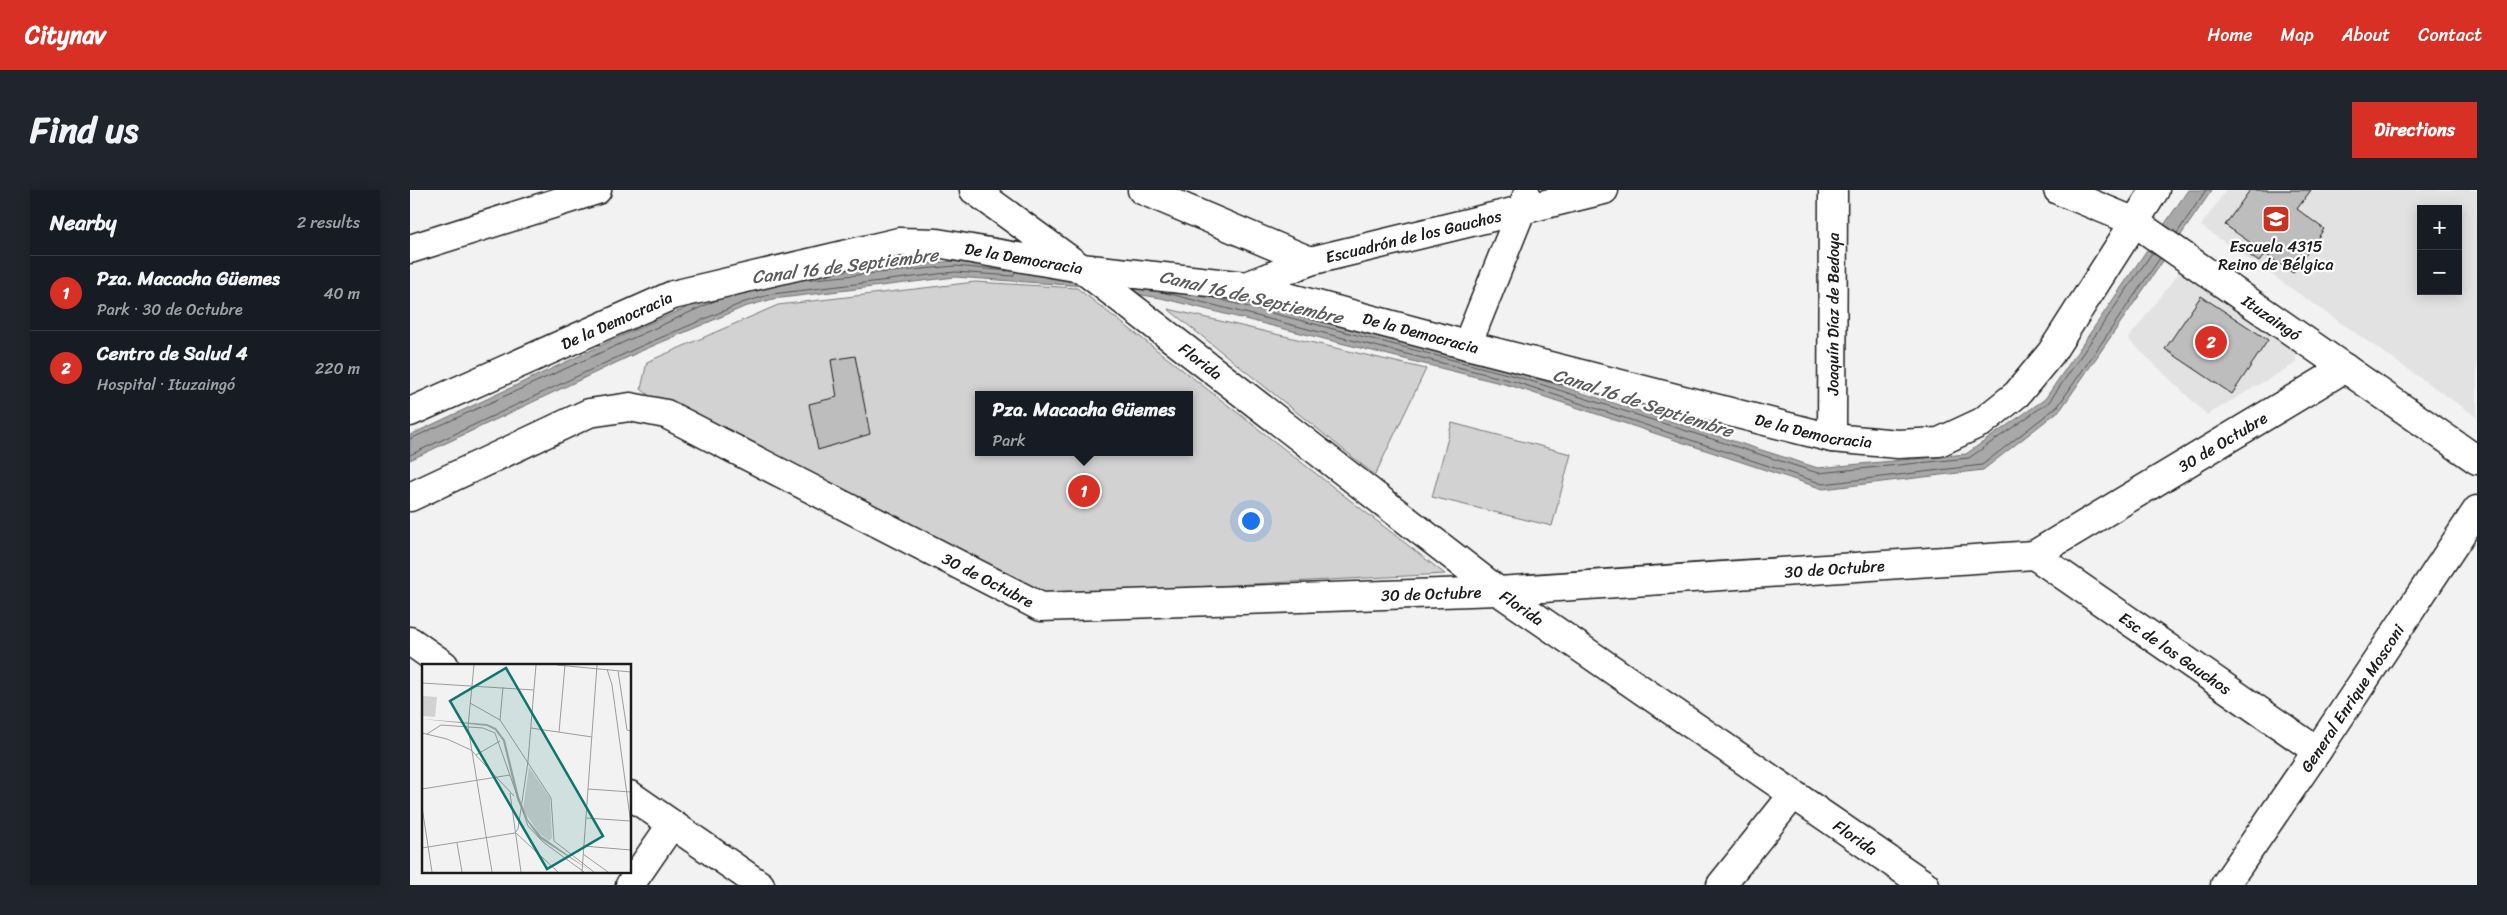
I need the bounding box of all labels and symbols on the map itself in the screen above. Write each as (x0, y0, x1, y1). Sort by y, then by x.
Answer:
street label: Escuadrón de los Gauchos (1322, 201, 1505, 271)
school or university icon: Escuela 4315 Reino de Bélgica (2261, 204, 2291, 234)
street label: Joaquín Díaz de Bedoya (1818, 232, 1847, 396)
place label: Escuela 4315 Reino de Bélgica (2218, 232, 2334, 279)
street label: De la Democracia (962, 234, 1085, 283)
water label: Canal 16 de Septiembre (750, 238, 942, 293)
water label: Canal 16 de Septiembre (1156, 260, 1348, 334)
street label: De la Democracia (556, 283, 677, 358)
street label: Ituzaingó (2235, 286, 2308, 349)
street label: De la Democracia (1359, 303, 1482, 362)
pin: 2 (2195, 323, 2227, 361)
street label: Florida (1173, 334, 1229, 387)
water label: Canal 16 de Septiembre (1549, 359, 1739, 448)
street label: 30 de Octubre (2172, 403, 2273, 480)
street label: De la Democracia (1752, 404, 1873, 456)
pin: 1 (1068, 472, 1100, 510)
your location (1238, 508, 1264, 534)
street label: 30 de Octubre (937, 544, 1040, 616)
street label: 30 de Octubre (1783, 551, 1886, 586)
street label: 30 de Octubre (1380, 577, 1482, 610)
street label: Florida (1494, 582, 1550, 633)
street label: Esc de los Gauchos (2113, 603, 2238, 703)
street label: General Enrique Mosconi (2292, 618, 2412, 778)
inset map (422, 664, 631, 872)
street label: Florida (1827, 811, 1884, 863)

